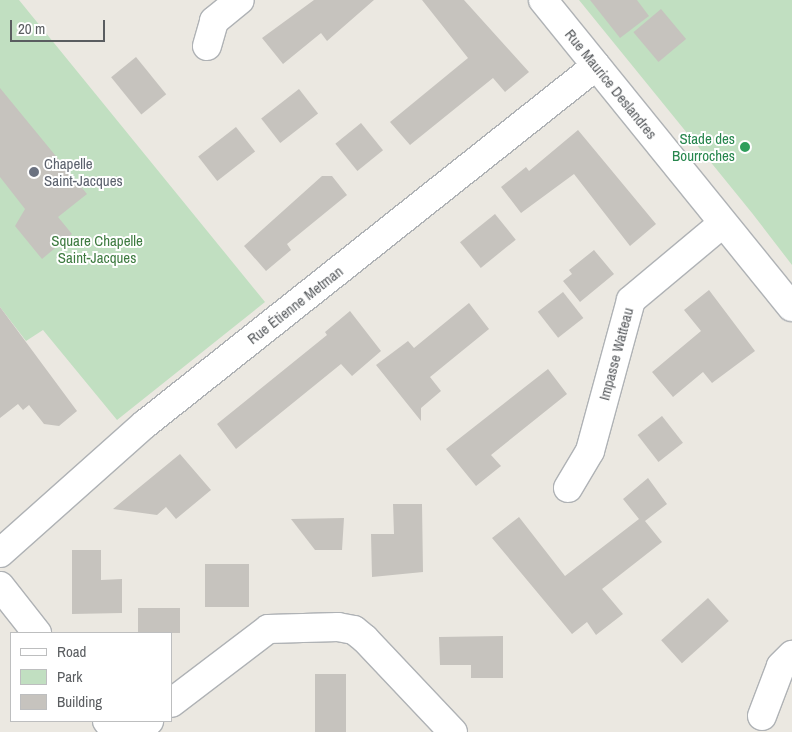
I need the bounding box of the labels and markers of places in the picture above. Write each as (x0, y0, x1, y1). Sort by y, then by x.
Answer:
place label: Stade des Bourroches (672, 129, 735, 164)
marker: Stade des Bourroches (739, 141, 751, 153)
place label: Chapelle Saint-Jacques (44, 154, 123, 189)
marker: Chapelle Saint-Jacques (28, 166, 40, 178)

